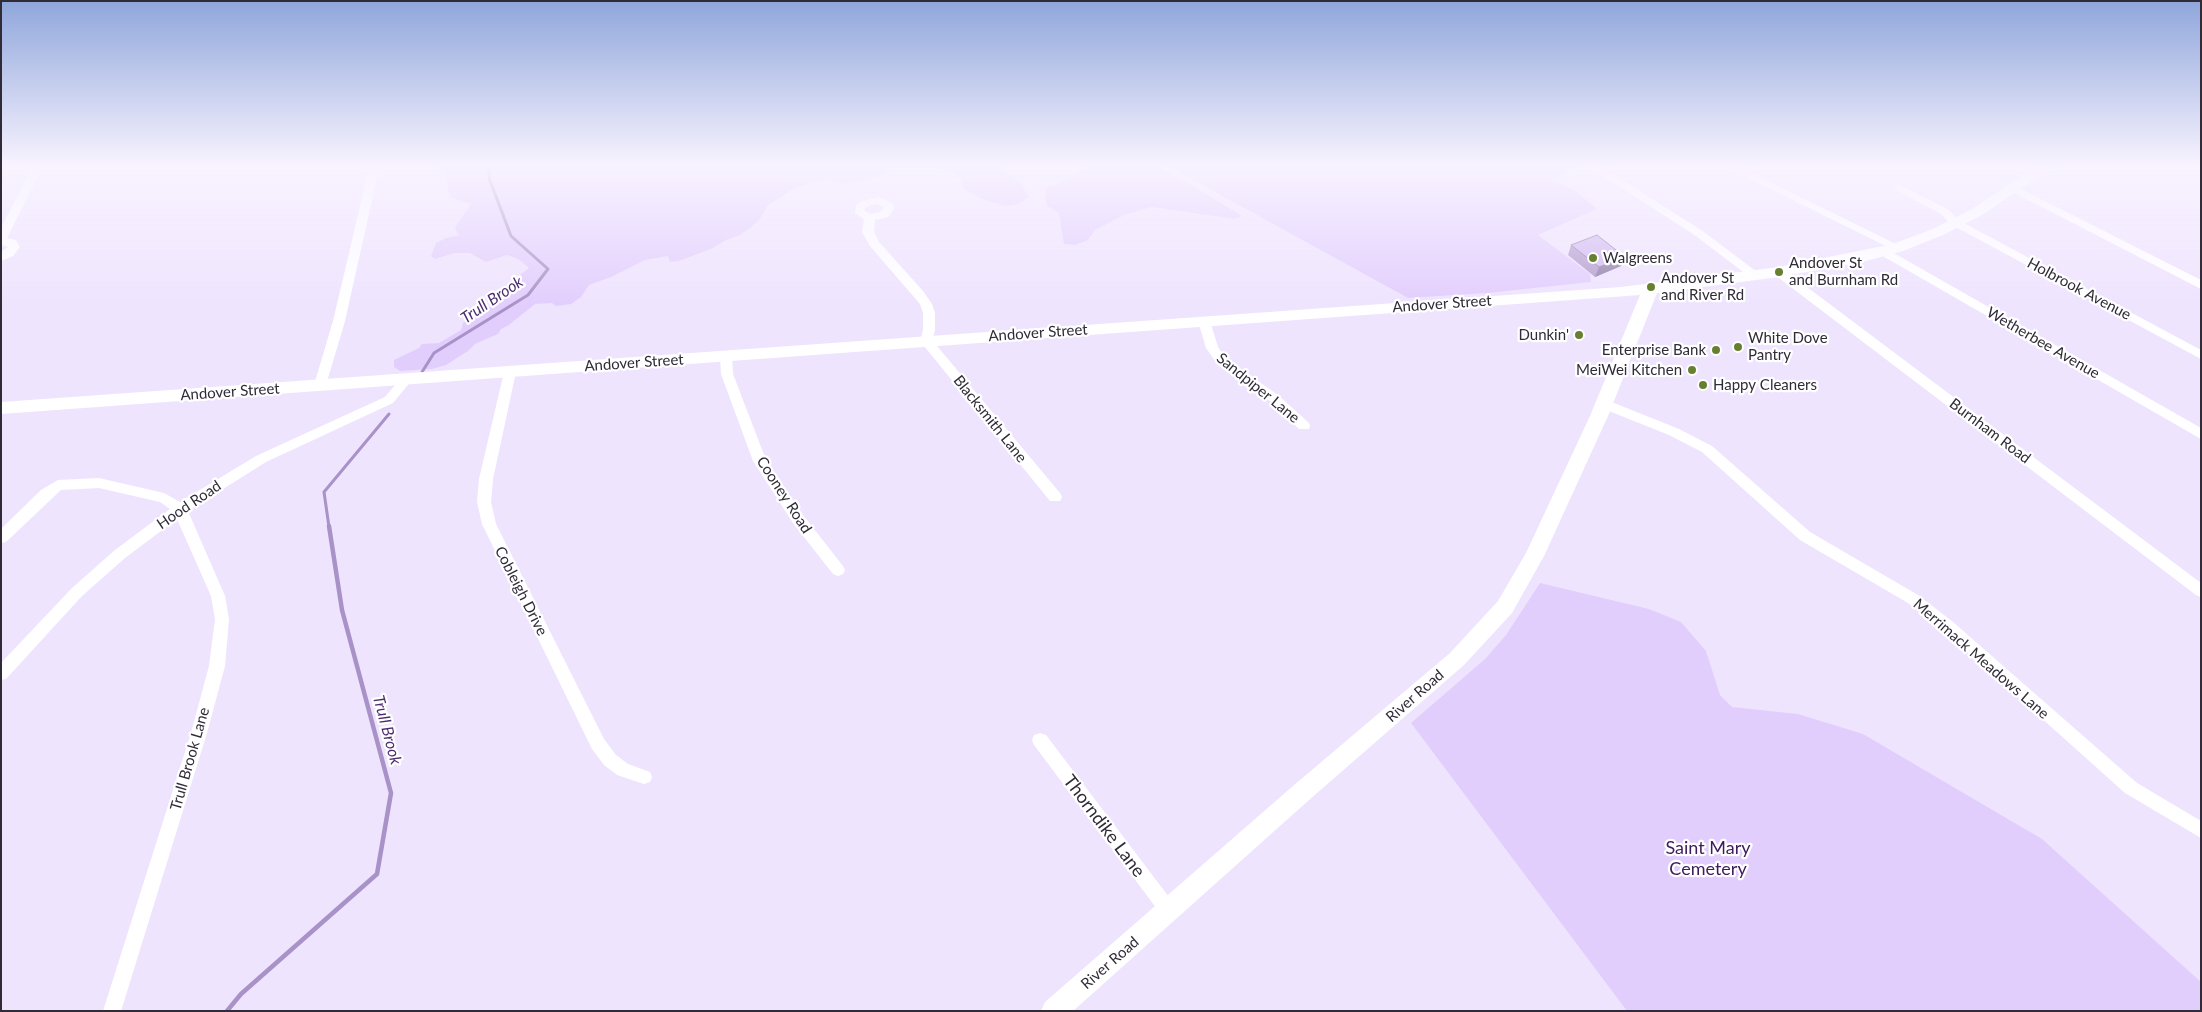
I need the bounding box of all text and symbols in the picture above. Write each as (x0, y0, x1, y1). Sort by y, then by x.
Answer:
place label: Walgreens (1603, 249, 1672, 267)
marker: Walgreens (1587, 252, 1599, 264)
place label: Andover St and Burnham Rd (1789, 254, 1898, 289)
street label: Holbrook Avenue (2024, 254, 2134, 324)
marker: Andover St and Burnham Rd (1773, 266, 1785, 278)
place label: Andover St and River Rd (1661, 269, 1744, 304)
water label: Trull Brook (457, 272, 527, 328)
marker: Andover St and River Rd (1645, 281, 1657, 293)
street label: Andover Street (1392, 292, 1492, 316)
street label: Wetherbee Avenue (1983, 303, 2103, 383)
street label: Andover Street (988, 321, 1088, 345)
place label: Dunkin' (1518, 326, 1569, 344)
marker: Dunkin' (1573, 329, 1585, 341)
place label: White Dove Pantry (1748, 329, 1828, 364)
place label: Enterprise Bank (1602, 341, 1706, 359)
marker: White Dove Pantry (1732, 341, 1744, 353)
marker: Enterprise Bank (1710, 344, 1722, 356)
street label: Sandpiper Lane (1213, 349, 1303, 427)
street label: Andover Street (584, 351, 684, 375)
place label: MeiWei Kitchen (1576, 361, 1682, 379)
marker: MeiWei Kitchen (1686, 364, 1698, 376)
street label: Blacksmith Lane (949, 372, 1031, 466)
place label: Happy Cleaners (1713, 376, 1817, 394)
marker: Happy Cleaners (1697, 379, 1709, 391)
street label: Andover Street (180, 380, 280, 404)
street label: Burnham Road (1946, 395, 2034, 467)
street label: Cooney Road (753, 453, 815, 537)
street label: Hood Road (153, 477, 225, 533)
street label: Cobleigh Drive (491, 543, 551, 639)
street label: Merrimack Meadows Lane (1909, 595, 2053, 723)
street label: River Road (1382, 666, 1448, 726)
water label: Trull Brook (369, 693, 405, 767)
street label: Trull Brook Lane (167, 705, 213, 813)
street label: Thorndike Lane (1059, 771, 1149, 881)
park label: Saint Mary Cemetery (1665, 837, 1751, 880)
street label: River Road (1077, 933, 1143, 993)

